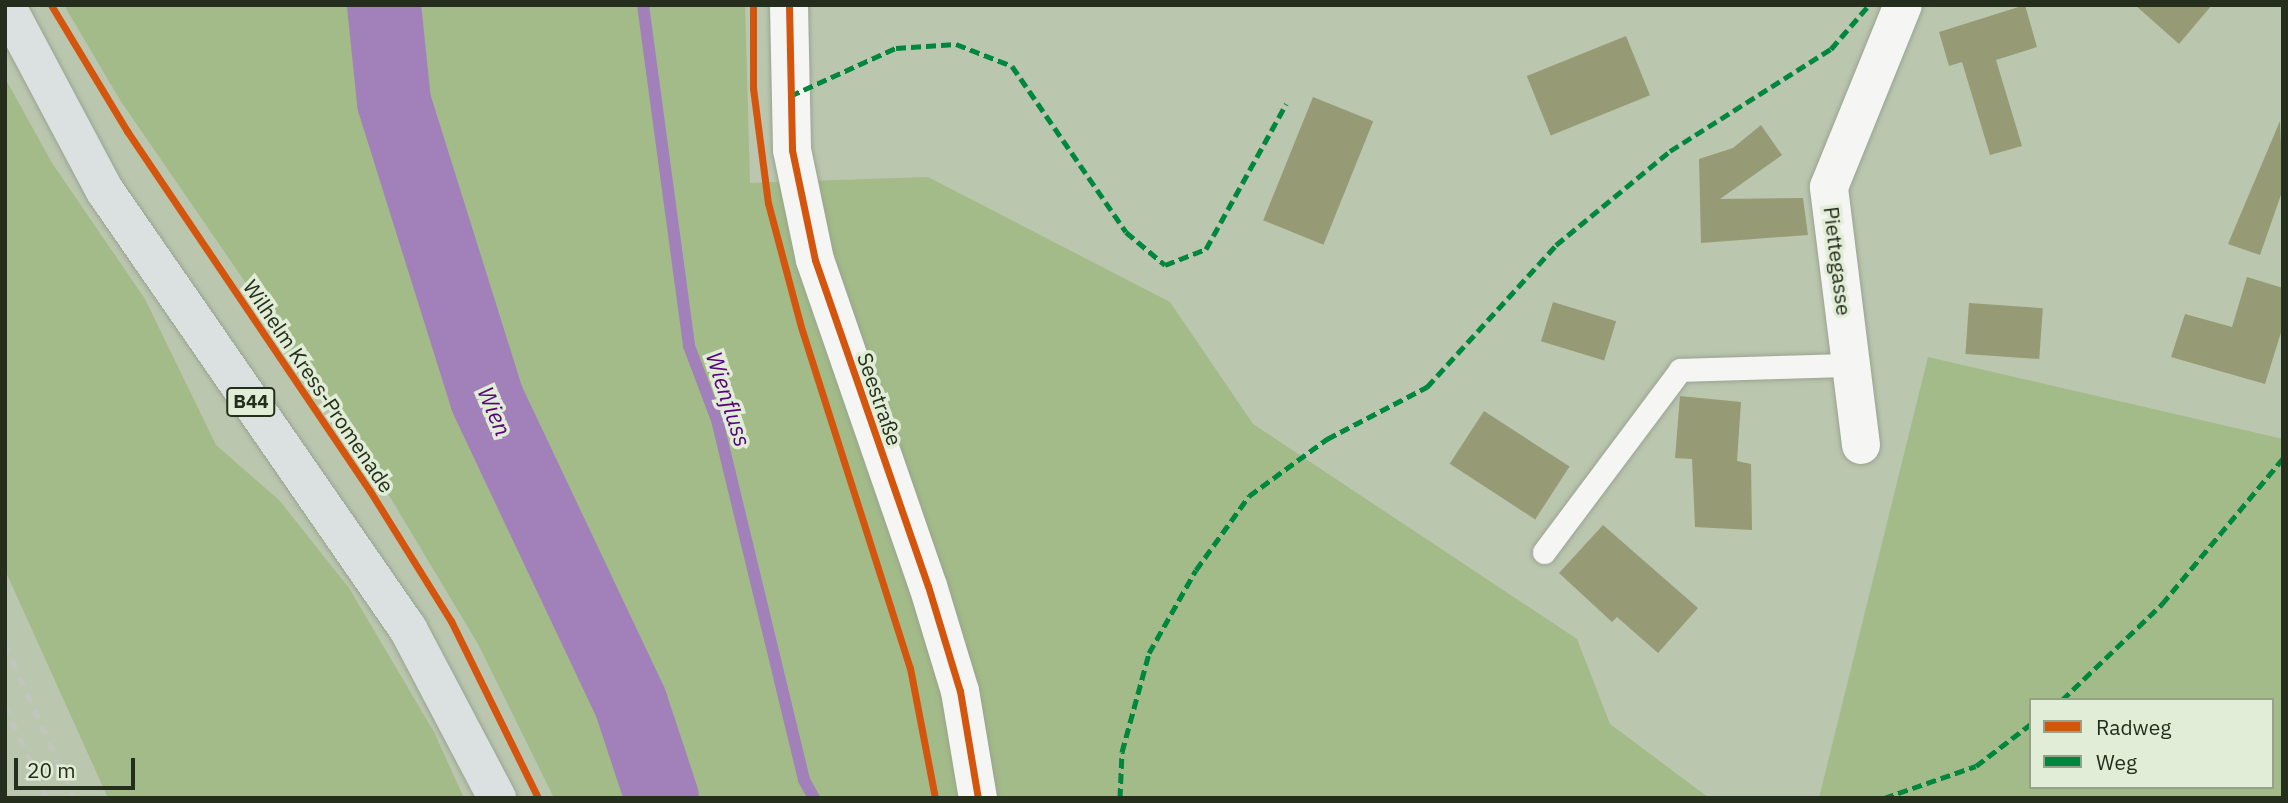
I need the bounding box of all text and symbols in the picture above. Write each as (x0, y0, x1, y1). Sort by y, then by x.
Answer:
street label: Piettegasse (1819, 205, 1857, 317)
street label: Wilhelm Kress-Promenade (238, 275, 400, 497)
water label: Wienfluss (701, 348, 757, 450)
street label: Seestraße (852, 349, 908, 449)
water label: Wien (472, 382, 518, 440)
road number: B44 (225, 386, 277, 418)
legend (2029, 698, 2274, 789)
text: Radweg (2096, 713, 2171, 741)
scale bar (18, 744, 138, 788)
text: Weg (2096, 748, 2137, 776)
text: 20 m (27, 756, 76, 784)

